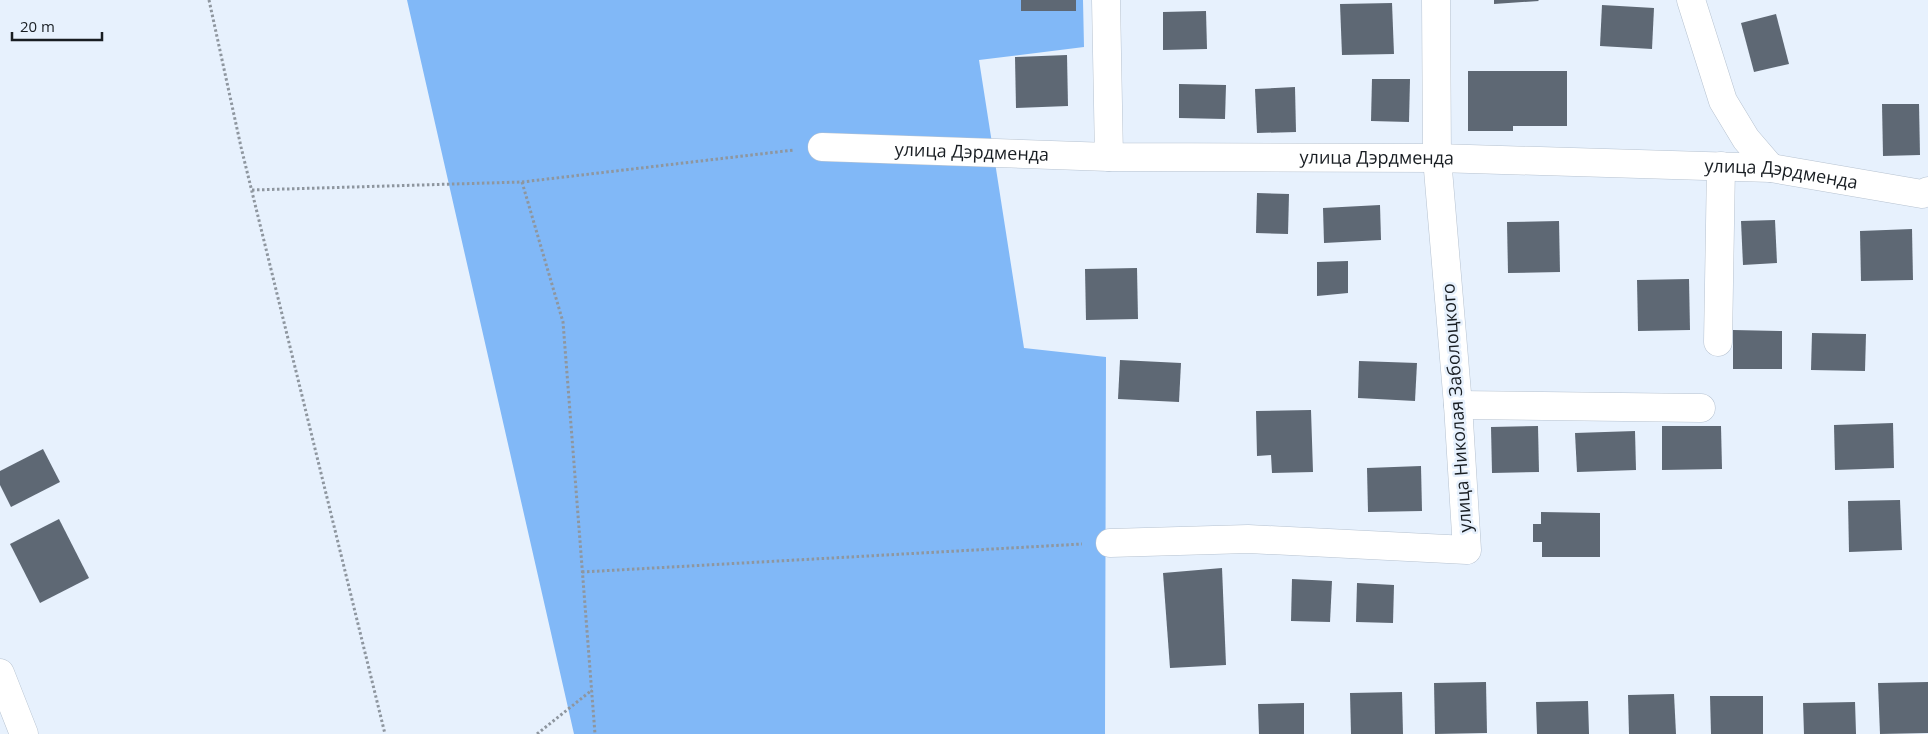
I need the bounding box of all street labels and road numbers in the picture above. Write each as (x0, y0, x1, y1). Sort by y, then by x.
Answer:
street label: улица Дэрдменда (894, 137, 1050, 166)
street label: улица Дэрдменда (1300, 145, 1454, 170)
street label: улица Дэрдменда (1704, 153, 1860, 194)
street label: улица Николая Заболоцкого (1435, 283, 1477, 533)

